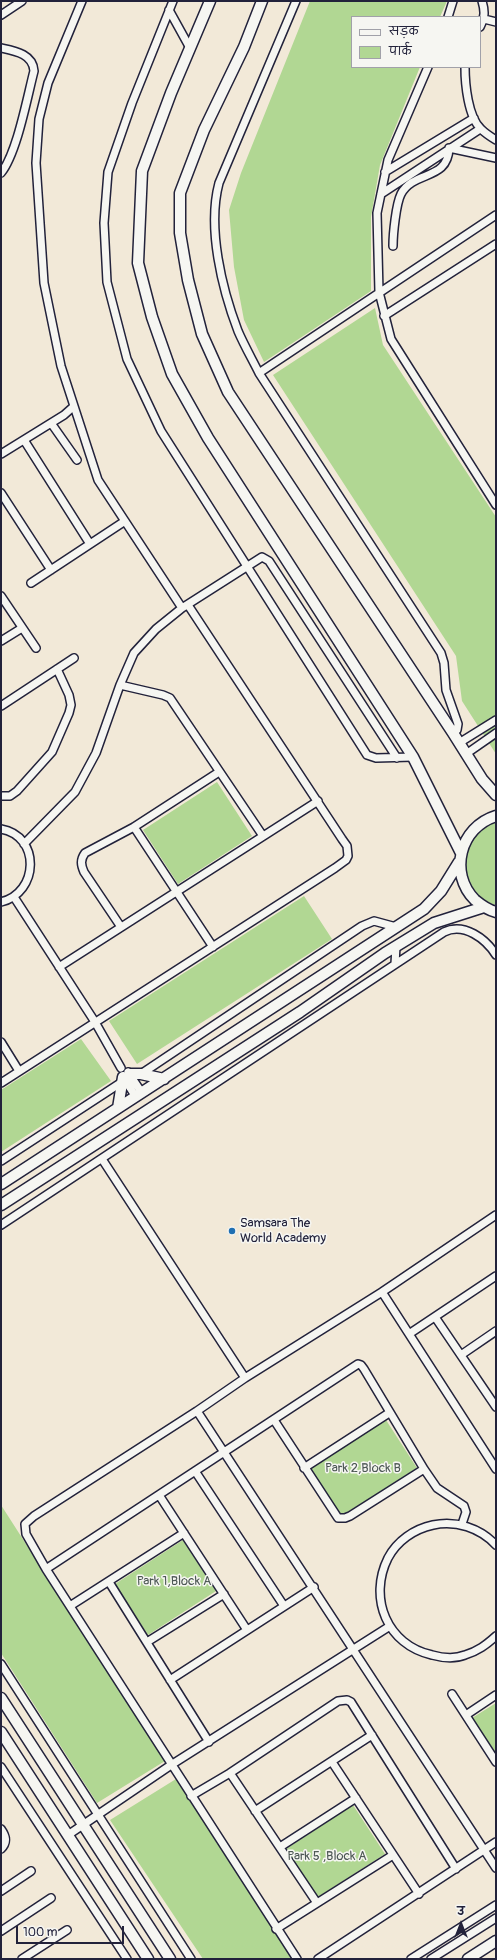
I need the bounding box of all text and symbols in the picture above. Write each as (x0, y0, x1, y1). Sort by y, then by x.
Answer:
legend (351, 16, 481, 68)
text: सड़क (389, 24, 419, 39)
text: पार्क (389, 44, 412, 59)
place label: Samsara The World Academy (240, 1216, 326, 1247)
marker: Samsara The World Academy (227, 1226, 237, 1236)
park label: Park 2,Block B (325, 1461, 401, 1477)
park label: Park 1,Block A (137, 1574, 211, 1590)
park label: Park 5 ,Block A (287, 1849, 367, 1865)
north arrow (441, 1904, 481, 1944)
text: उ (457, 1905, 465, 1918)
scale bar (18, 1918, 126, 1944)
text: 100 m (23, 1925, 57, 1940)

